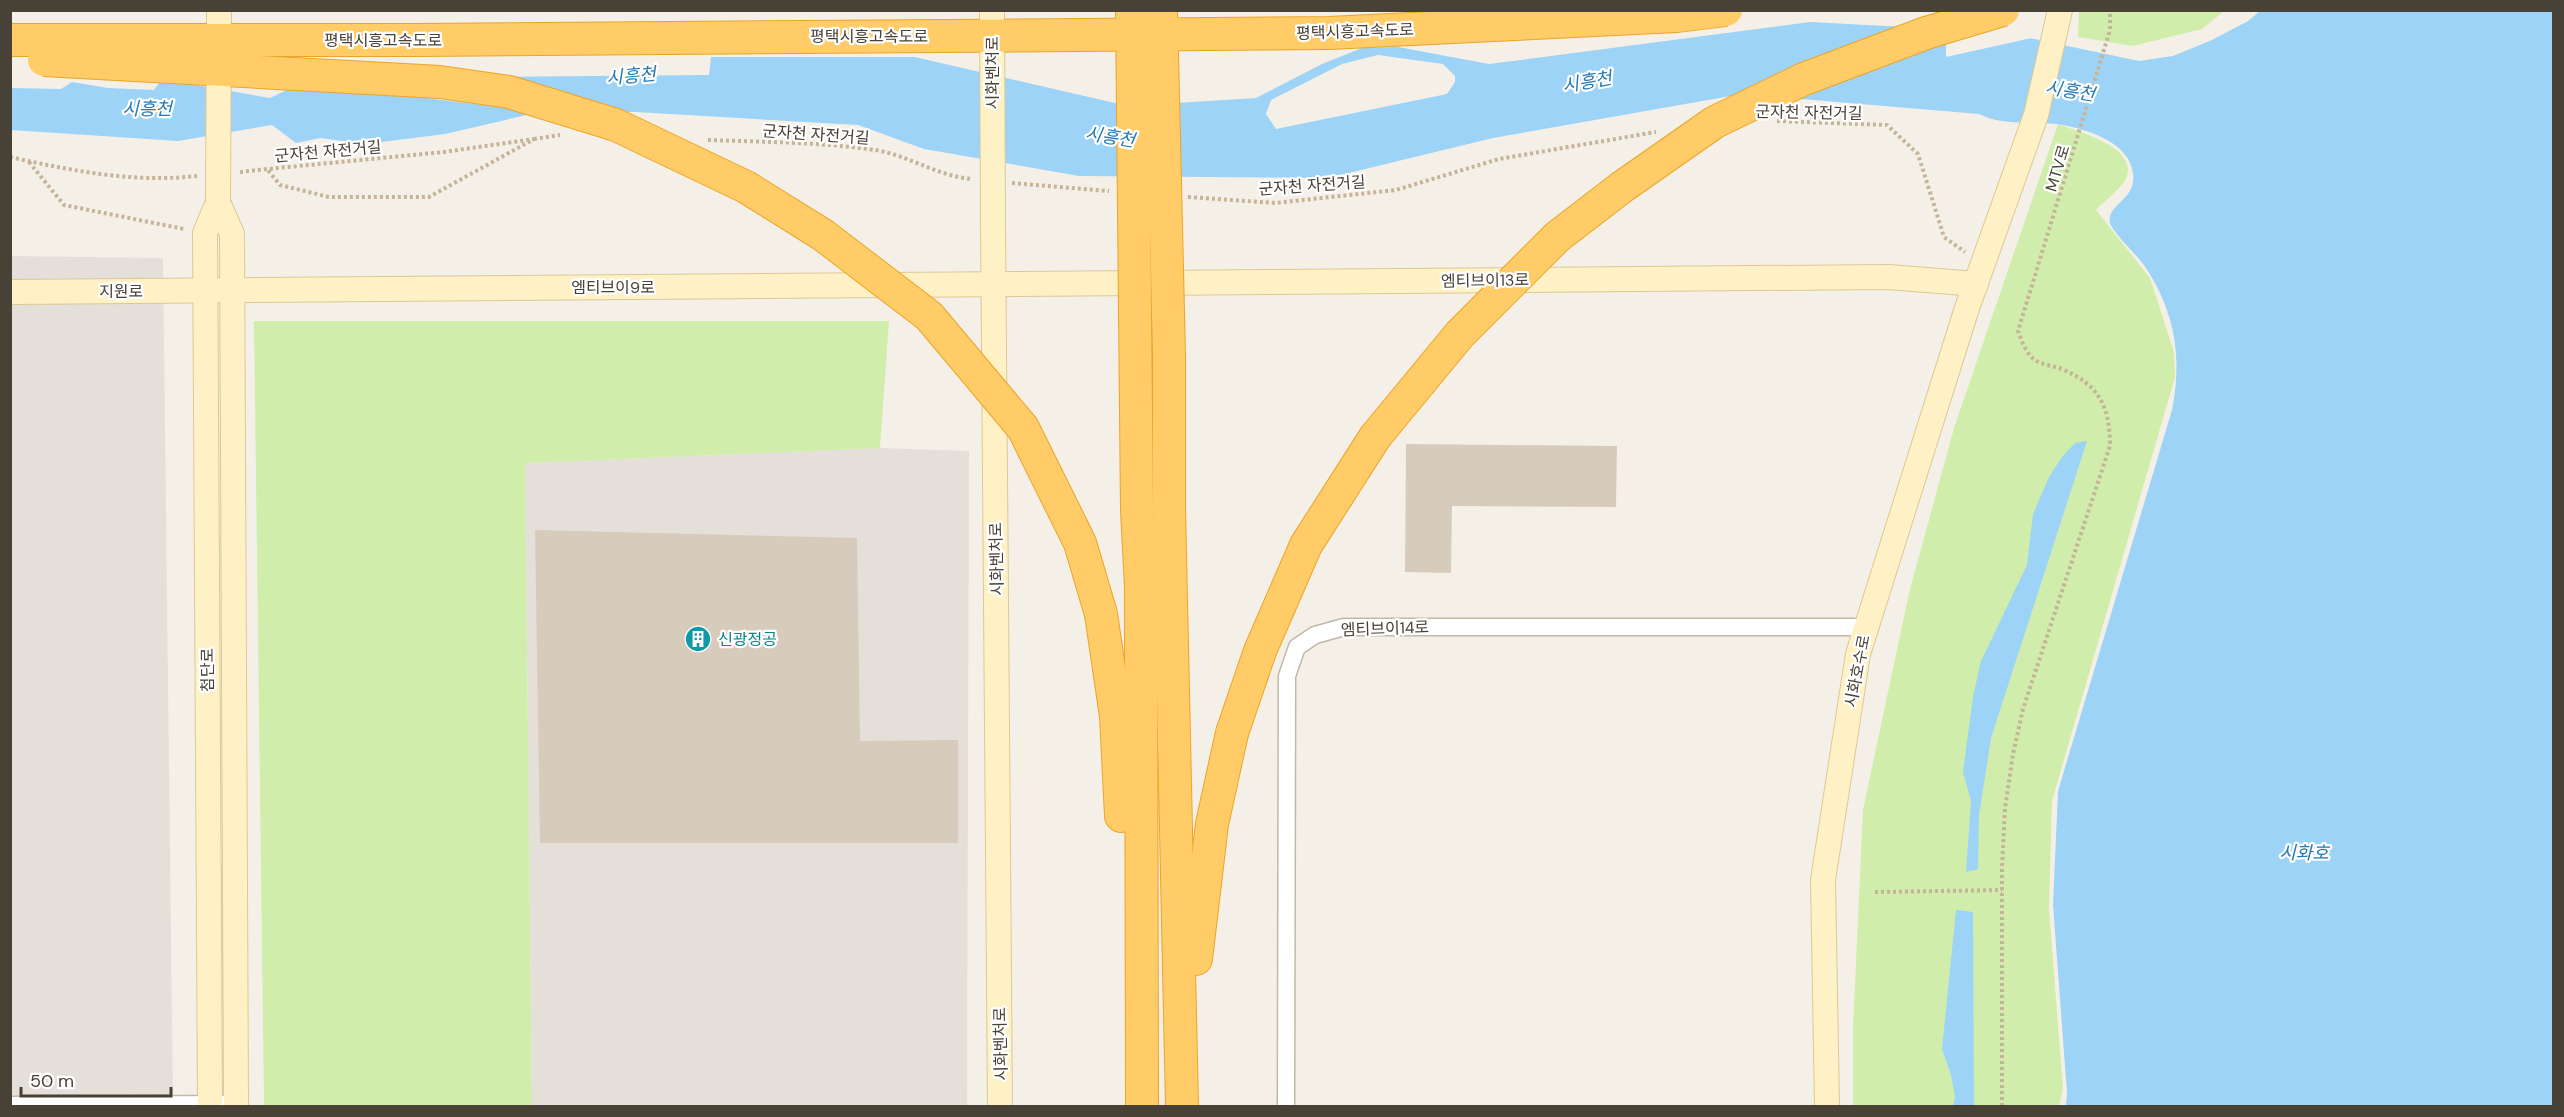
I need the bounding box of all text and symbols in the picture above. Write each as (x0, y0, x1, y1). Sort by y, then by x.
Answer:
street label: 평택시흥고속도로 (1296, 19, 1415, 44)
street label: 평택시흥고속도로 (810, 26, 928, 47)
street label: 평택시흥고속도로 (324, 30, 442, 51)
street label: 시화벤처로 (982, 36, 1003, 110)
water label: 시흥천 (605, 62, 659, 90)
water label: 시흥천 (1560, 65, 1616, 98)
water label: 시흥천 (2044, 75, 2099, 107)
water label: 시흥천 (122, 97, 174, 121)
street label: 군자천 자전거길 (1755, 101, 1863, 124)
street label: 군자천 자전거길 (762, 120, 870, 149)
water label: 시흥천 (1084, 121, 1139, 153)
street label: 군자천 자전거길 (274, 136, 382, 167)
street label: MTV로 (2040, 142, 2075, 194)
street label: 군자천 자전거길 (1258, 171, 1366, 200)
street label: 엠티브이13로 (1441, 269, 1529, 292)
street label: 엠티브이9로 (571, 277, 655, 298)
street label: 지원로 (99, 281, 143, 302)
street label: 시화벤처로 (985, 522, 1008, 596)
street label: 엠티브이14로 (1341, 616, 1430, 641)
building icon: 신광정공 (683, 624, 713, 654)
place label: 신광정공 (718, 629, 777, 650)
street label: 시화호수로 (1840, 633, 1875, 709)
street label: 첨단로 (197, 648, 218, 692)
water label: 시화호 (2279, 841, 2330, 865)
street label: 시화벤처로 (989, 1007, 1012, 1081)
scale bar (21, 1060, 171, 1098)
text: 50 m (30, 1069, 74, 1093)

